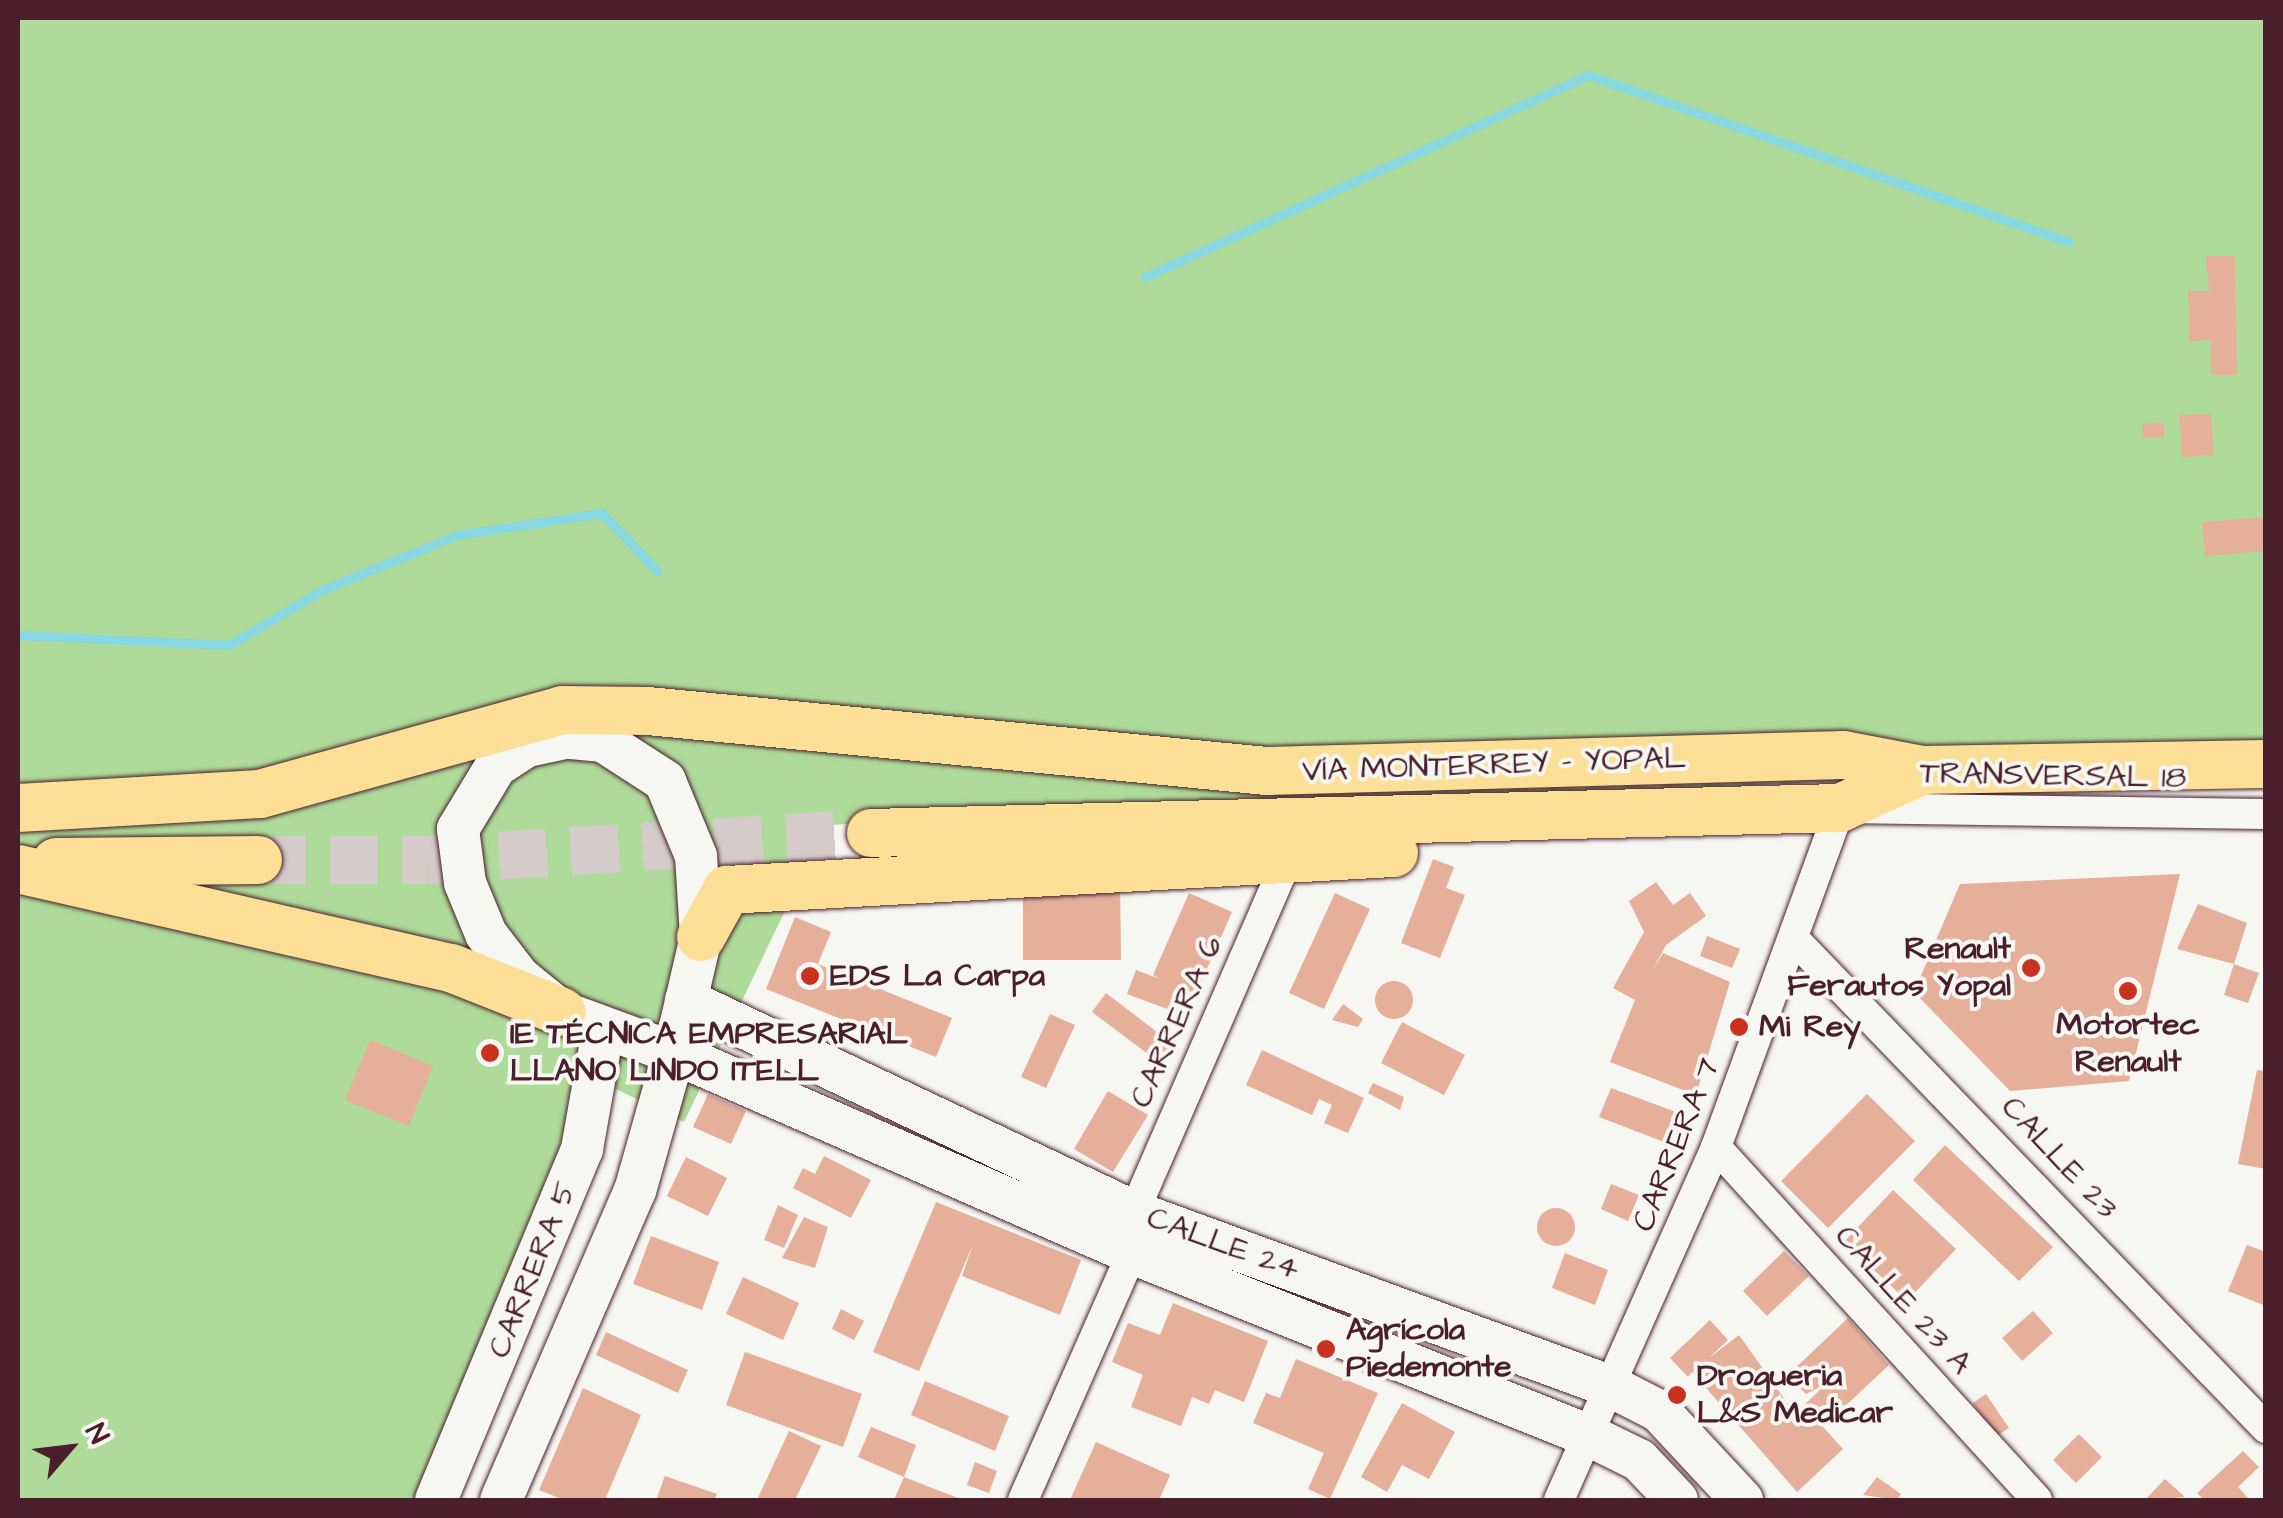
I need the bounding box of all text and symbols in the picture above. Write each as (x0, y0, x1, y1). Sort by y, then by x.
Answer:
street label: VÍA MONTERREY - YOPAL (1302, 739, 1686, 791)
street label: TRANSVERSAL 18 (1919, 754, 2187, 798)
street label: CARRERA 6 (1122, 930, 1232, 1114)
place label: Renault Ferautos Yopal (1787, 931, 2011, 1006)
place label: EDS La Carpa (830, 957, 1045, 995)
marker: Renault Ferautos Yopal (2020, 957, 2042, 979)
marker: EDS La Carpa (799, 965, 821, 987)
marker: Motortec Renault (2117, 980, 2139, 1002)
place label: Motortec Renault (2056, 1007, 2200, 1082)
place label: Mi Rey (1759, 1008, 1861, 1046)
place label: IE TÉCNICA EMPRESARIAL LLANO LINDO ITELL (510, 1016, 908, 1091)
marker: Mi Rey (1728, 1016, 1750, 1038)
marker: IE TÉCNICA EMPRESARIAL LLANO LINDO ITELL (479, 1042, 501, 1064)
street label: CARRERA 7 (1625, 1053, 1729, 1237)
street label: CALLE 23 (1993, 1089, 2125, 1227)
street label: CARRERA 5 (480, 1176, 586, 1364)
street label: CALLE 24 (1142, 1199, 1304, 1289)
street label: CALLE 23 A (1826, 1218, 1980, 1382)
place label: Agrícola Piedemonte (1346, 1312, 1511, 1387)
marker: Agrícola Piedemonte (1315, 1338, 1337, 1360)
place label: Drogueria L&S Medicar (1697, 1358, 1893, 1433)
marker: Drogueria L&S Medicar (1666, 1384, 1688, 1406)
north arrow (20, 1398, 120, 1498)
text: N (76, 1417, 118, 1451)

